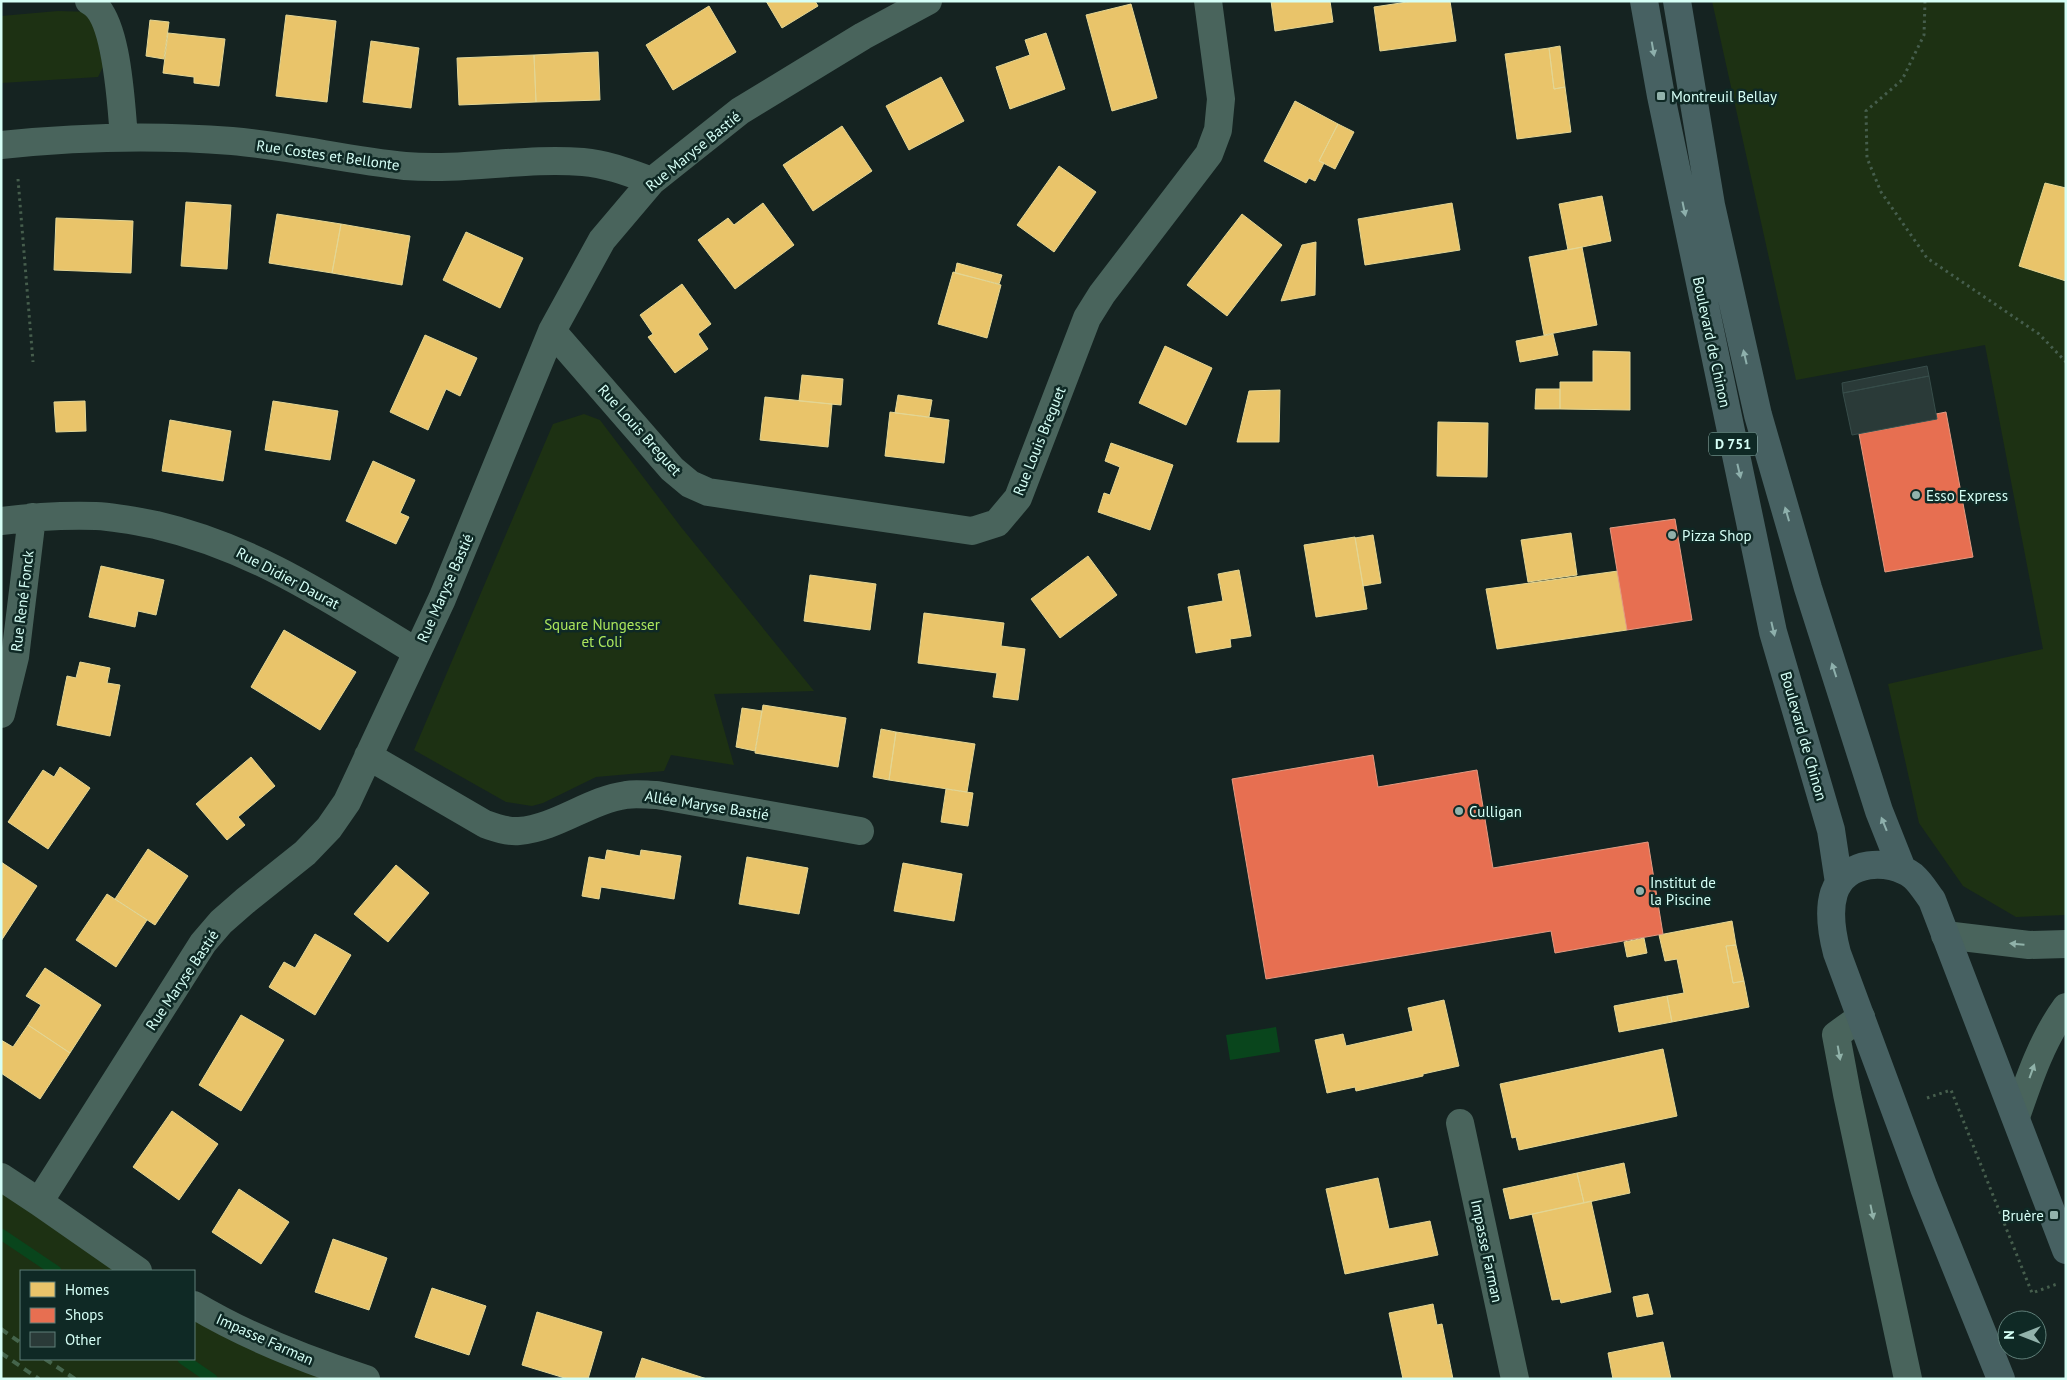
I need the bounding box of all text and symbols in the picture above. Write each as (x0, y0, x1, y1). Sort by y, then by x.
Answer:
one-way arrow (1649, 42, 1657, 58)
place label: Montreuil Bellay (1671, 87, 1777, 106)
marker: Montreuil Bellay (1655, 90, 1667, 102)
street label: Rue Maryse Bastié (642, 107, 744, 195)
street label: Rue Costes et Bellonte (255, 136, 401, 174)
one-way arrow (1680, 201, 1688, 216)
street label: Boulevard de Chinon (1689, 275, 1735, 409)
one-way arrow (1741, 350, 1749, 365)
street label: Rue Louis Breguet (594, 381, 686, 479)
street label: Rue Louis Breguet (1008, 384, 1070, 498)
road number: D 751 (1709, 432, 1757, 456)
one-way arrow (1735, 463, 1743, 478)
place label: Esso Express (1926, 486, 2008, 505)
marker: Esso Express (1910, 489, 1922, 501)
one-way arrow (1782, 507, 1790, 522)
place label: Pizza Shop (1682, 526, 1752, 545)
marker: Pizza Shop (1666, 529, 1678, 541)
street label: Rue Maryse Bastié (413, 531, 477, 645)
street label: Rue Didier Daurat (233, 543, 343, 613)
street label: Rue René Fonck (6, 548, 38, 653)
park label: Square Nungesser et Coli (544, 615, 660, 651)
one-way arrow (1769, 622, 1777, 637)
one-way arrow (1830, 662, 1838, 677)
street label: Boulevard de Chinon (1776, 669, 1832, 803)
street label: Allée Maryse Bastié (644, 786, 770, 824)
place label: Culligan (1469, 802, 1522, 821)
marker: Culligan (1453, 805, 1465, 817)
one-way arrow (1880, 816, 1888, 831)
place label: Institut de la Piscine (1650, 873, 1716, 909)
marker: Institut de la Piscine (1634, 885, 1646, 897)
street label: Rue Maryse Bastié (141, 926, 223, 1034)
one-way arrow (2009, 939, 2025, 947)
one-way arrow (1836, 1045, 1844, 1061)
one-way arrow (2029, 1064, 2036, 1079)
street label: Impasse Farman (1467, 1198, 1507, 1304)
one-way arrow (1868, 1204, 1876, 1219)
place label: Bruère (2002, 1206, 2044, 1225)
marker: Bruère (2048, 1209, 2060, 1221)
legend (20, 1270, 195, 1360)
text: Homes (65, 1280, 109, 1299)
text: Shops (65, 1305, 104, 1324)
street label: Impasse Farman (213, 1309, 317, 1369)
north arrow (1997, 1310, 2047, 1360)
text: Other (65, 1330, 101, 1349)
text: N (2000, 1330, 2018, 1340)

